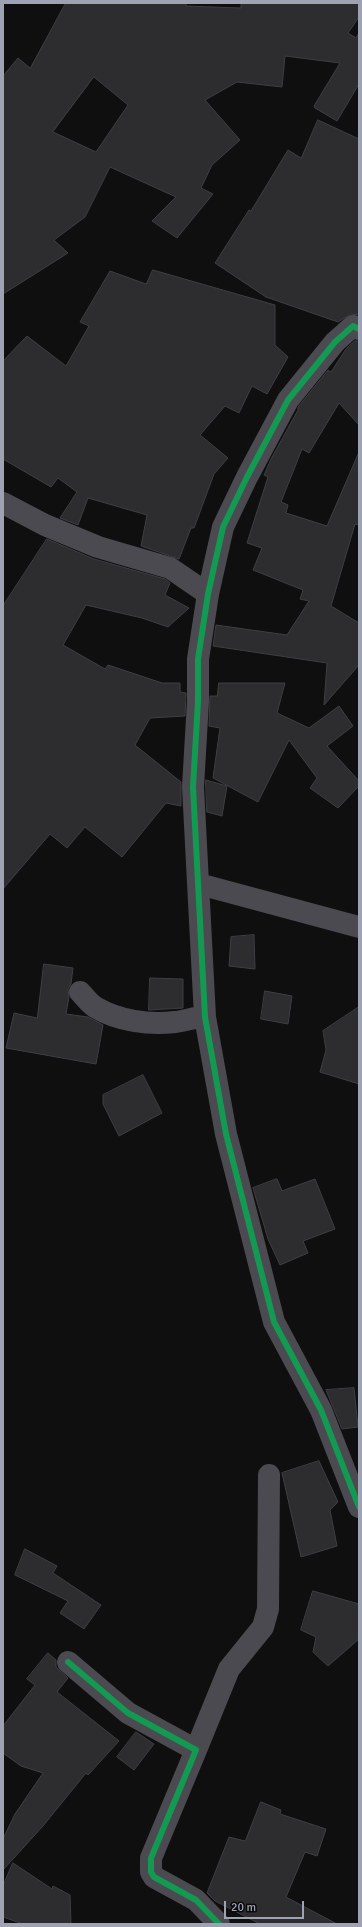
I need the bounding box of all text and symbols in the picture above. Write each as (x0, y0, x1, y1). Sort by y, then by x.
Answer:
scale bar (226, 1893, 306, 1919)
text: 20 m (231, 1900, 256, 1915)

